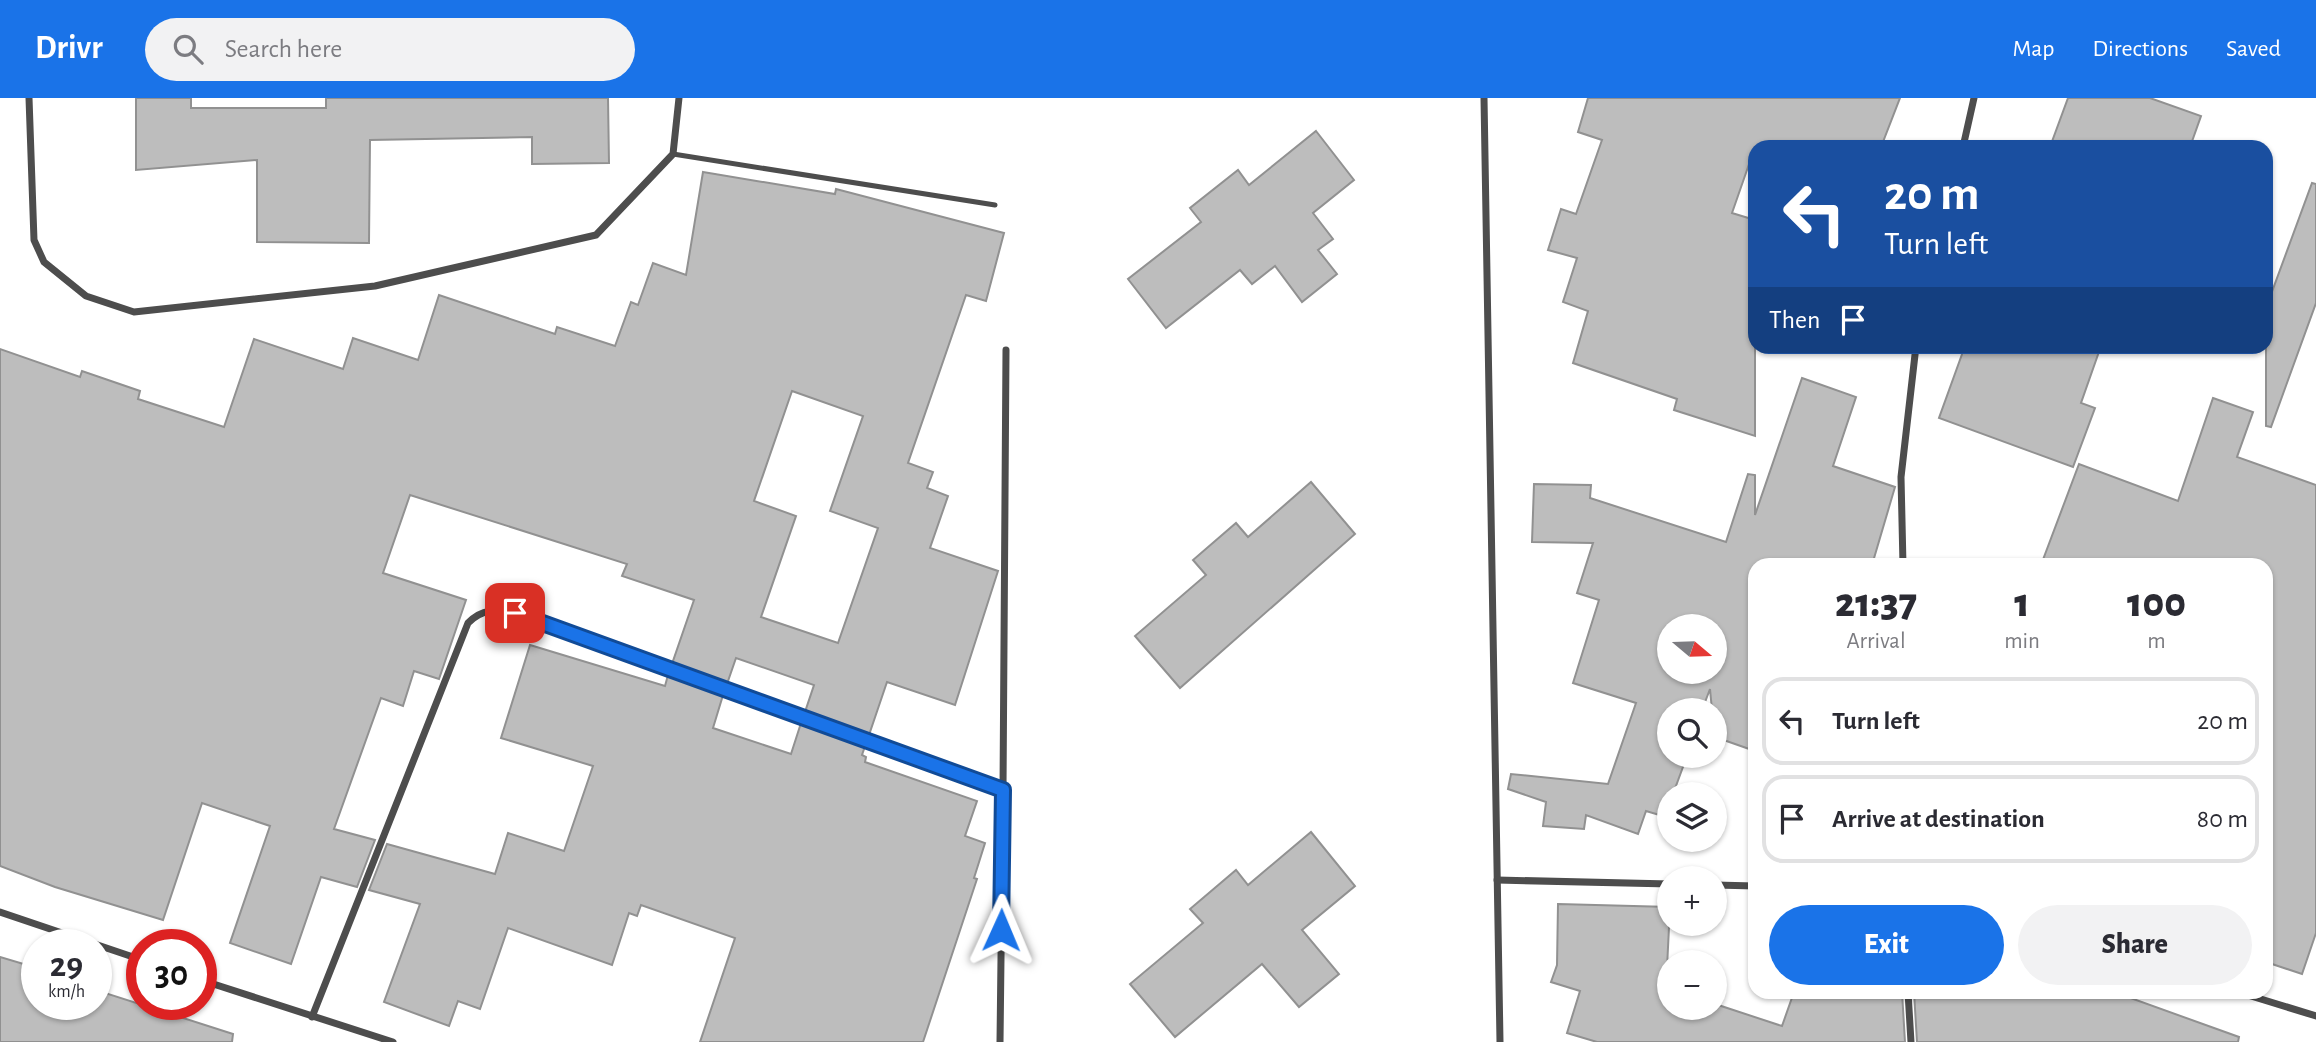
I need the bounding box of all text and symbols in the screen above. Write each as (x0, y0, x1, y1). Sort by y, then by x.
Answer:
search box (145, 18, 635, 81)
icon: search (169, 30, 207, 68)
text: Drivr (35, 32, 103, 65)
text: Search here (225, 36, 342, 62)
text: Map (2012, 37, 2054, 61)
text: Directions (2092, 37, 2188, 61)
text: Saved (2226, 37, 2281, 61)
icon: left (1769, 168, 1860, 259)
text: 20 m (1884, 170, 1980, 219)
text: Turn left (1884, 228, 1988, 260)
icon: arrive (1834, 301, 1872, 339)
text: Then (1769, 307, 1820, 333)
text: 21:37 (1835, 582, 1917, 624)
text: 1 (2014, 582, 2030, 624)
text: 100 (2127, 582, 2186, 624)
pin (485, 583, 545, 643)
icon: arrive (496, 594, 534, 632)
north arrow (1657, 614, 1727, 684)
map controls (1657, 614, 1727, 1020)
text: Arrival (1847, 630, 1906, 653)
text: min (2004, 630, 2040, 653)
text: m (2147, 630, 2166, 653)
button: search (1657, 698, 1727, 768)
icon: left (1773, 702, 1811, 740)
text: Turn left (1832, 708, 1920, 734)
text: 20 m (2197, 708, 2248, 734)
button: layers (1657, 782, 1727, 852)
icon: arrive (1773, 800, 1811, 838)
text: Arrive at destination (1832, 806, 2045, 832)
text: 80 m (2197, 806, 2248, 832)
button: + (1657, 866, 1727, 936)
position arrow (964, 893, 1038, 967)
button: Exit (1769, 905, 2004, 985)
button: Share (2018, 905, 2252, 985)
speed limit sign: 30 (126, 929, 217, 1020)
text: 29 (50, 948, 83, 983)
button: − (1657, 950, 1727, 1020)
text: km/h (48, 983, 85, 1001)

